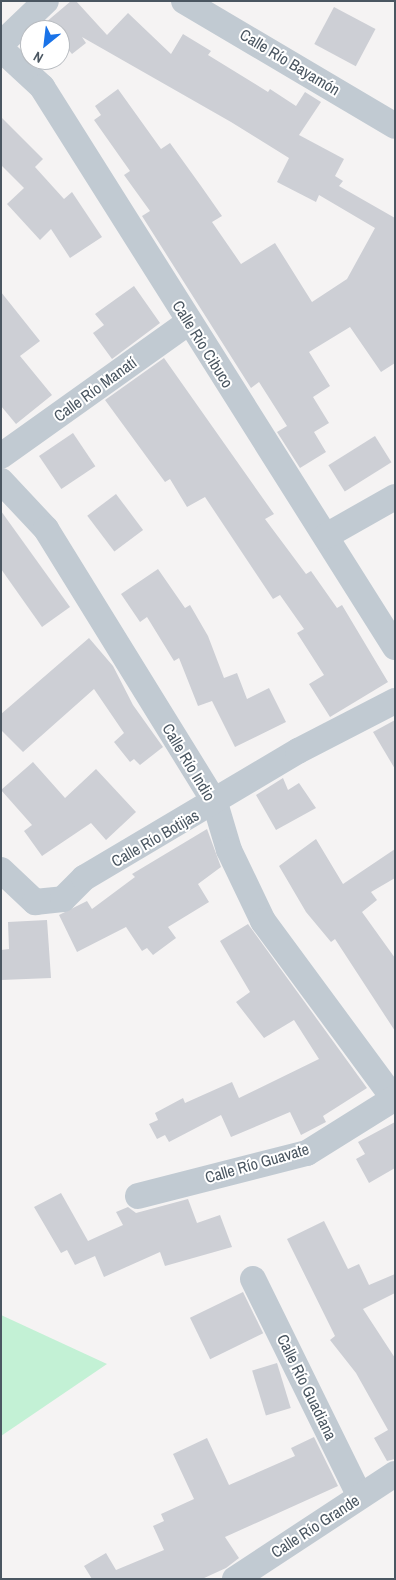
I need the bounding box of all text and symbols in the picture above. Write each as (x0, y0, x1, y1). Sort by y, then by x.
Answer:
north arrow (20, 20, 70, 70)
street label: Calle Río Bayamón (237, 25, 343, 99)
text: N (30, 47, 46, 67)
street label: Calle Río Cibuco (169, 297, 237, 391)
street label: Calle Río Manatí (50, 353, 140, 425)
street label: Calle Río Indio (158, 720, 220, 804)
street label: Calle Río Botijas (108, 805, 202, 871)
street label: Calle Río Guavate (203, 1139, 311, 1187)
street label: Calle Río Guadiana (273, 1331, 341, 1443)
street label: Calle Río Grande (267, 1490, 363, 1562)

